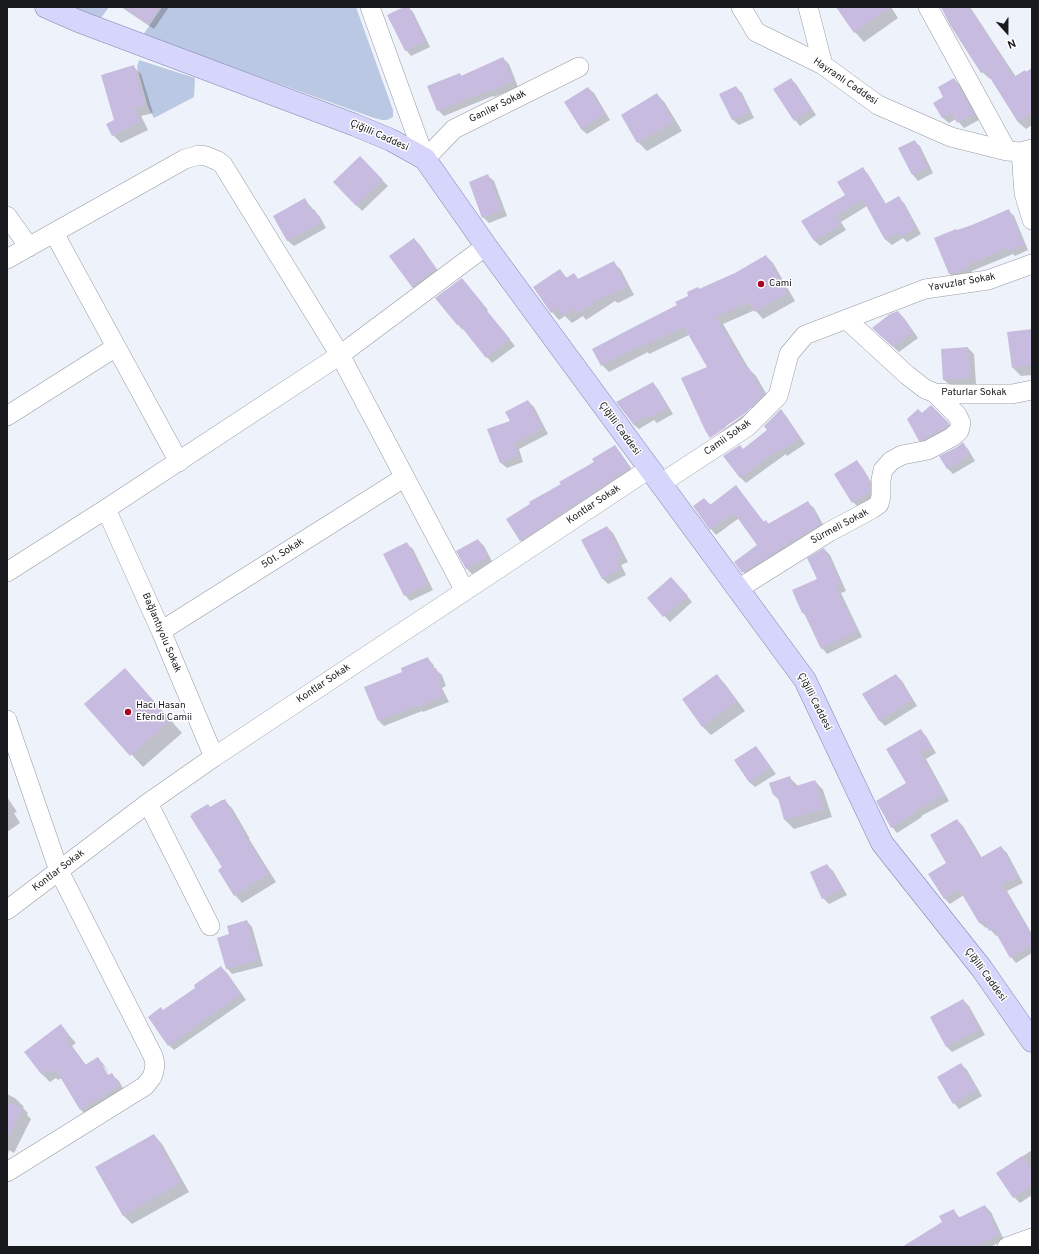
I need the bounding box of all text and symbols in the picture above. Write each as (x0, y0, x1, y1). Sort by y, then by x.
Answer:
north arrow (987, 12, 1027, 52)
text: N (1005, 35, 1017, 51)
street label: Hayranlı Caddesi (810, 56, 880, 108)
street label: Ganiler Sokak (468, 88, 528, 126)
street label: Çiğilli Caddesi (348, 118, 410, 154)
street label: Yavuzlar Sokak (927, 271, 997, 295)
place label: Cami (769, 278, 792, 290)
marker: Cami (756, 279, 766, 289)
street label: Paturlar Sokak (941, 387, 1007, 399)
street label: Çiğilli Caddesi (596, 400, 642, 458)
street label: Camii Sokak (702, 417, 754, 459)
street label: Kontlar Sokak (565, 483, 623, 527)
street label: Sürmeli Sokak (809, 507, 871, 547)
street label: 501. Sokak (260, 536, 306, 572)
street label: Bağlantıyolu Sokak (139, 591, 183, 675)
street label: Kontlar Sokak (295, 662, 353, 706)
street label: Çiğilli Caddesi (794, 671, 834, 733)
place label: Hacı Hasan Efendi Camii (136, 700, 192, 724)
marker: Hacı Hasan Efendi Camii (123, 707, 133, 717)
street label: Kontlar Sokak (31, 847, 87, 895)
street label: Çiğilli Caddesi (962, 946, 1008, 1004)

